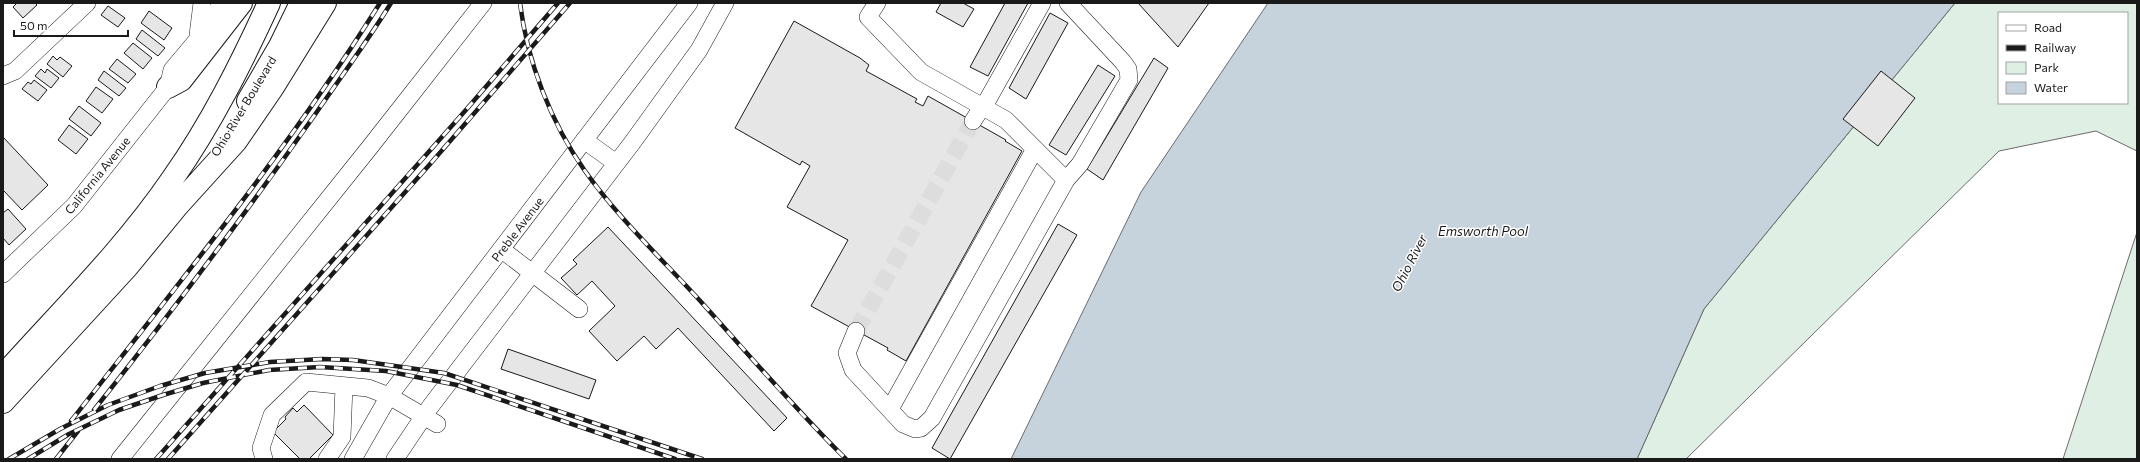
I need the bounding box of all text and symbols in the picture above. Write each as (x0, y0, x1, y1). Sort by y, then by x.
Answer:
scale bar (14, 12, 128, 38)
legend (1998, 12, 2128, 104)
text: 50 m (20, 18, 48, 32)
text: Road (2034, 20, 2062, 34)
text: Railway (2034, 40, 2076, 54)
street label: Ohio River Boulevard (208, 53, 278, 159)
text: Park (2034, 60, 2060, 74)
text: Water (2034, 80, 2068, 94)
street label: California Avenue (61, 133, 133, 217)
street label: Preble Avenue (488, 194, 546, 264)
water label: Emsworth Pool (1438, 223, 1529, 239)
water label: Ohio River (1388, 231, 1431, 294)

